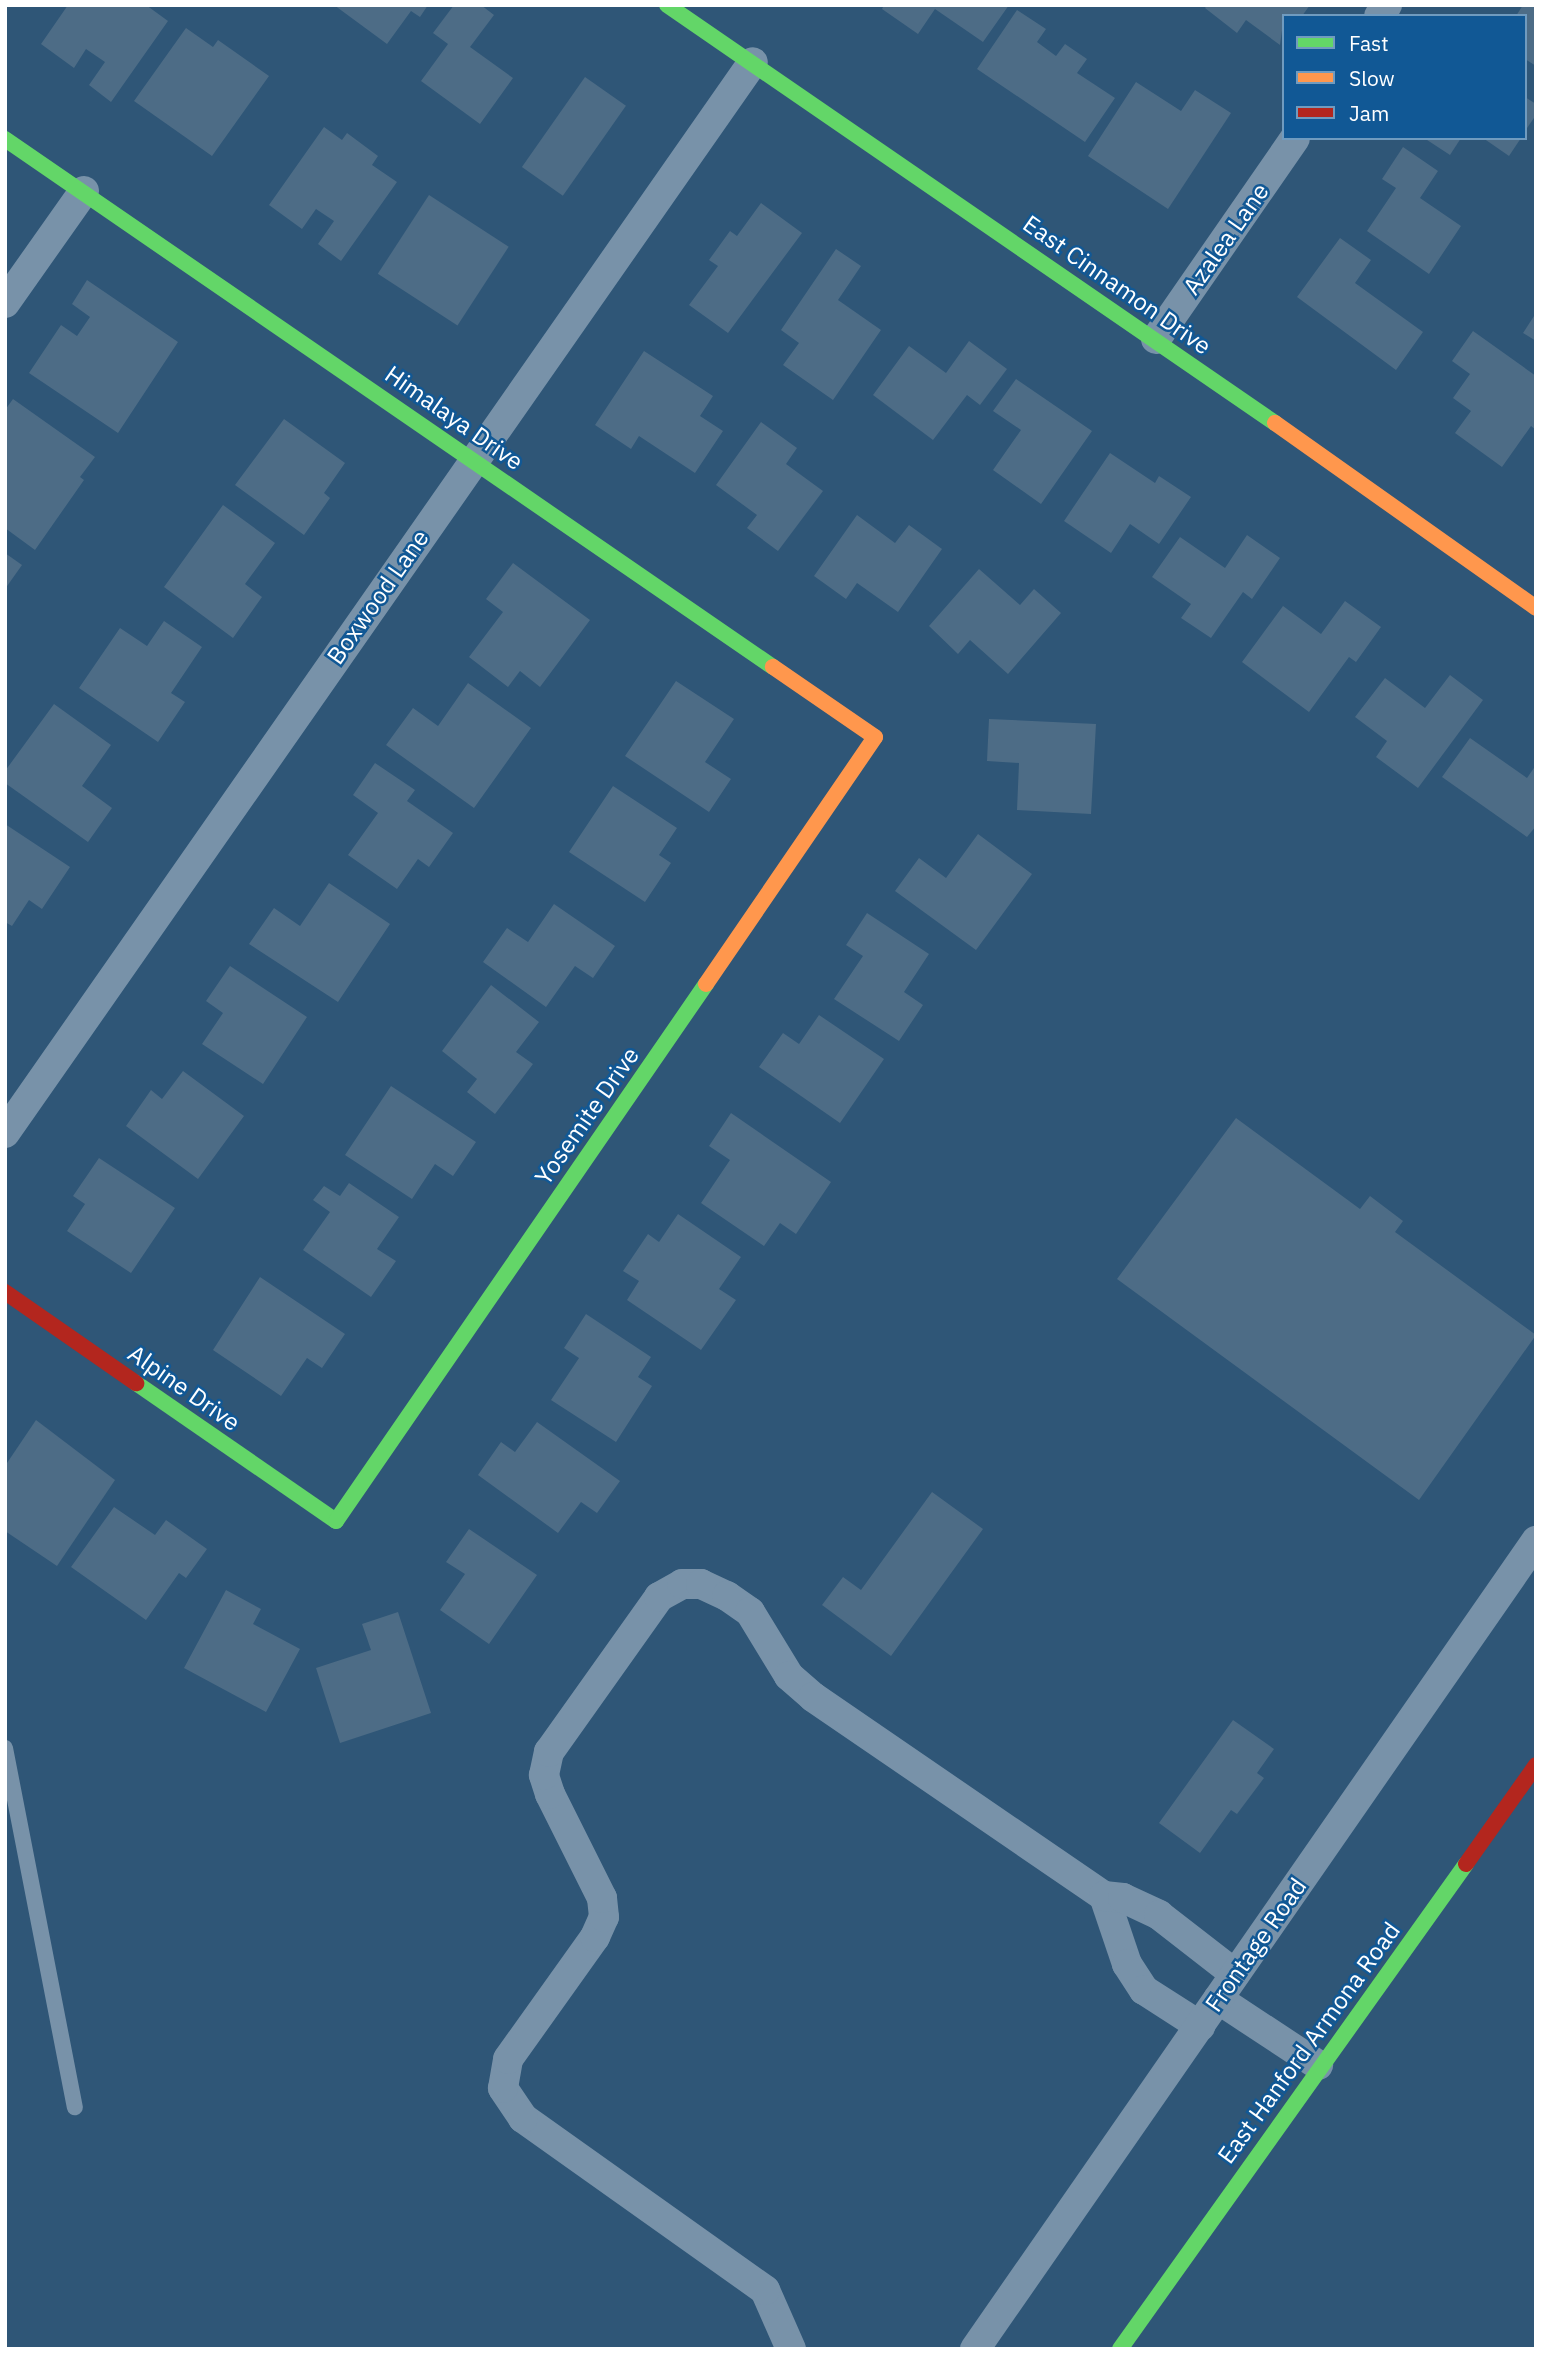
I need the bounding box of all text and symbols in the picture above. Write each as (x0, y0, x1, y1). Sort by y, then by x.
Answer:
legend (1282, 14, 1527, 140)
text: Fast (1349, 29, 1389, 57)
text: Slow (1349, 64, 1395, 92)
text: Jam (1349, 99, 1389, 127)
street label: Azalea Lane (1177, 178, 1275, 300)
street label: East Cinnamon Drive (1017, 209, 1217, 361)
street label: Himalaya Drive (379, 360, 529, 476)
street label: Boxwood Lane (321, 524, 435, 670)
street label: Yosemite Drive (529, 1042, 645, 1190)
street label: Alpine Drive (122, 1339, 246, 1437)
street label: Frontage Road (1199, 1873, 1313, 2017)
street label: East Hanford Armona Road (1212, 1917, 1406, 2169)

